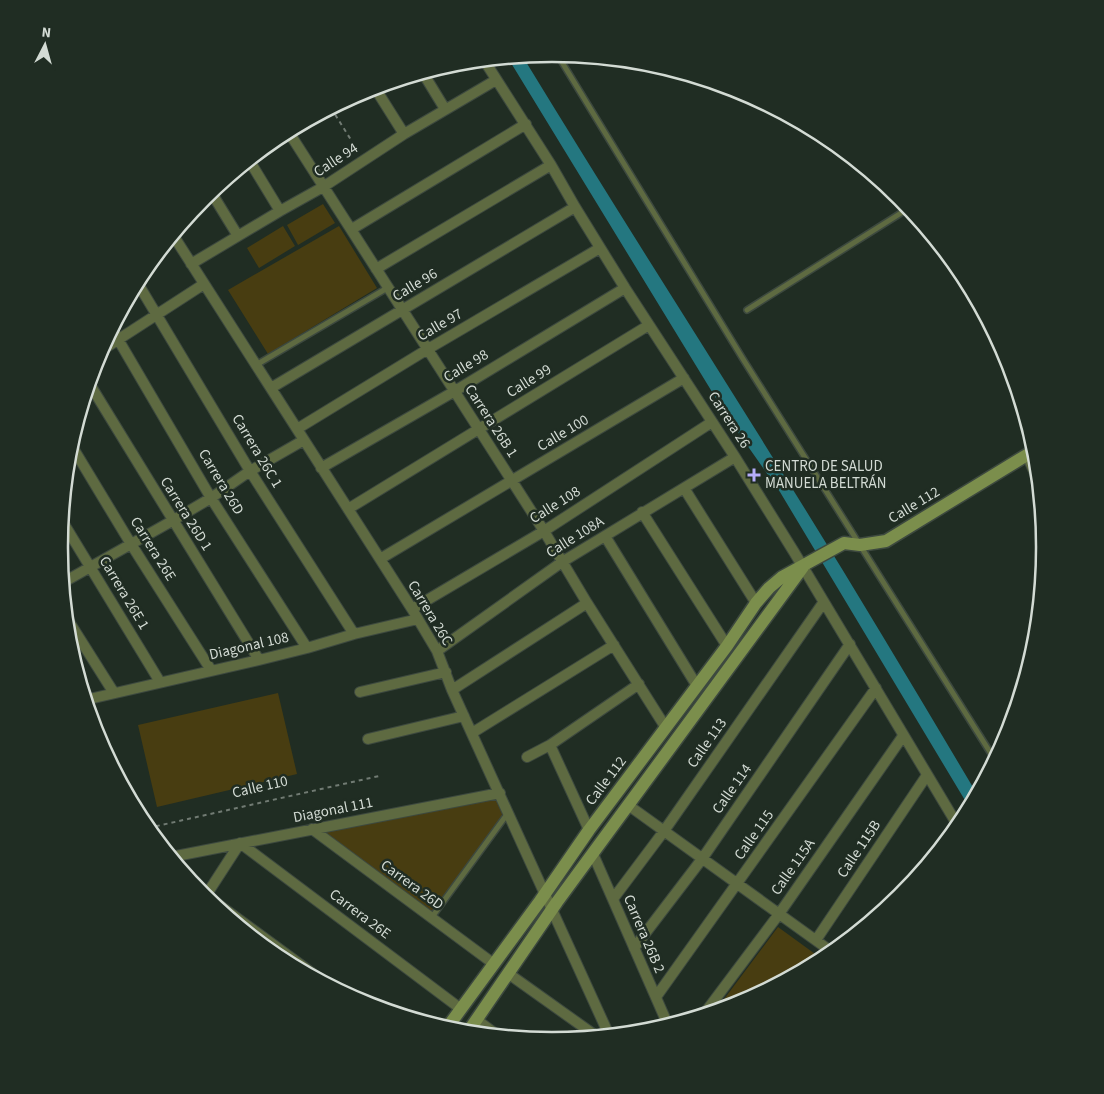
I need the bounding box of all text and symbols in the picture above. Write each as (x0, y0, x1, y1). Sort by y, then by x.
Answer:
north arrow (20, 20, 70, 70)
text: N (41, 23, 52, 43)
street label: Calle 94 (310, 138, 363, 182)
street label: Calle 96 (389, 263, 441, 307)
street label: Calle 97 (413, 304, 467, 346)
street label: Calle 98 (440, 344, 492, 388)
street label: Calle 99 (503, 359, 555, 403)
street label: Carrera 26B 1 (459, 380, 523, 462)
street label: Carrera 26 (703, 387, 755, 453)
street label: Calle 100 (533, 409, 593, 457)
street label: Carrera 26C 1 (227, 410, 287, 492)
street label: Carrera 26D (193, 445, 249, 519)
place label: CENTRO DE SALUD MANUELA BELTRÁN (765, 456, 886, 494)
marker: CENTRO DE SALUD MANUELA BELTRÁN (747, 468, 761, 482)
street label: Carrera 26D 1 (155, 473, 217, 555)
street label: Calle 108 (525, 481, 585, 529)
street label: Calle 112 (884, 481, 944, 529)
street label: Calle 108A (542, 510, 609, 563)
street label: Carrera 26E (125, 513, 181, 585)
street label: Carrera 26E 1 (94, 552, 154, 634)
street label: Carrera 26C (402, 576, 458, 650)
street label: Diagonal 108 (207, 627, 291, 665)
street label: Calle 113 (682, 714, 732, 772)
street label: Calle 112 (581, 752, 631, 810)
street label: Calle 114 (707, 759, 757, 818)
street label: Calle 110 (230, 770, 290, 804)
street label: Diagonal 111 (291, 792, 375, 828)
street label: Calle 115 (729, 806, 779, 864)
street label: Calle 115B (832, 816, 886, 882)
street label: Calle 115A (766, 834, 821, 900)
street label: Carrera 26D (376, 855, 448, 915)
street label: Carrera 26E (325, 884, 395, 944)
street label: Carrera 26B 2 (618, 892, 670, 976)

